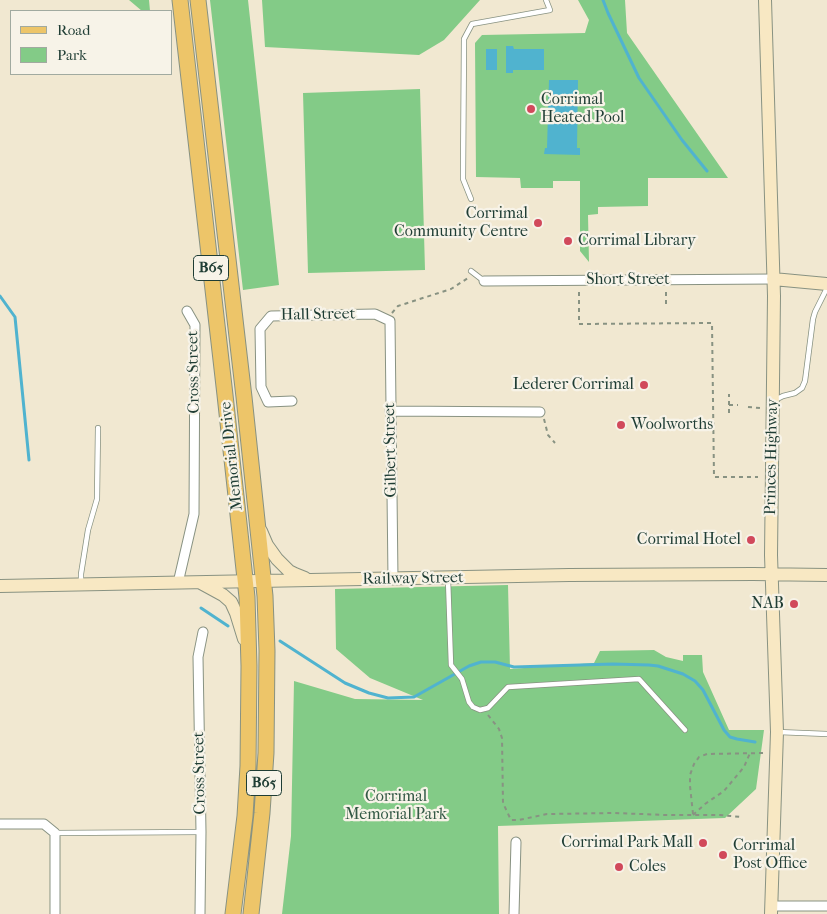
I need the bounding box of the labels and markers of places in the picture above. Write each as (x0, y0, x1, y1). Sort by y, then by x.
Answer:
place label: Corrimal Heated Pool (541, 90, 624, 128)
marker: Corrimal Heated Pool (525, 103, 537, 115)
place label: Corrimal Community Centre (394, 204, 528, 242)
marker: Corrimal Community Centre (532, 217, 544, 229)
place label: Corrimal Library (578, 231, 696, 251)
marker: Corrimal Library (562, 235, 574, 247)
place label: Lederer Corrimal (513, 375, 634, 395)
marker: Lederer Corrimal (638, 379, 650, 391)
place label: Woolworths (631, 415, 713, 435)
marker: Woolworths (615, 419, 627, 431)
place label: Corrimal Hotel (637, 530, 741, 550)
marker: Corrimal Hotel (745, 534, 757, 546)
place label: NAB (751, 594, 784, 614)
marker: NAB (788, 598, 800, 610)
place label: Corrimal Park Mall (561, 833, 693, 853)
place label: Corrimal Post Office (733, 836, 807, 874)
marker: Corrimal Park Mall (697, 837, 709, 849)
marker: Corrimal Post Office (717, 849, 729, 861)
place label: Coles (629, 857, 666, 877)
marker: Coles (613, 861, 625, 873)

